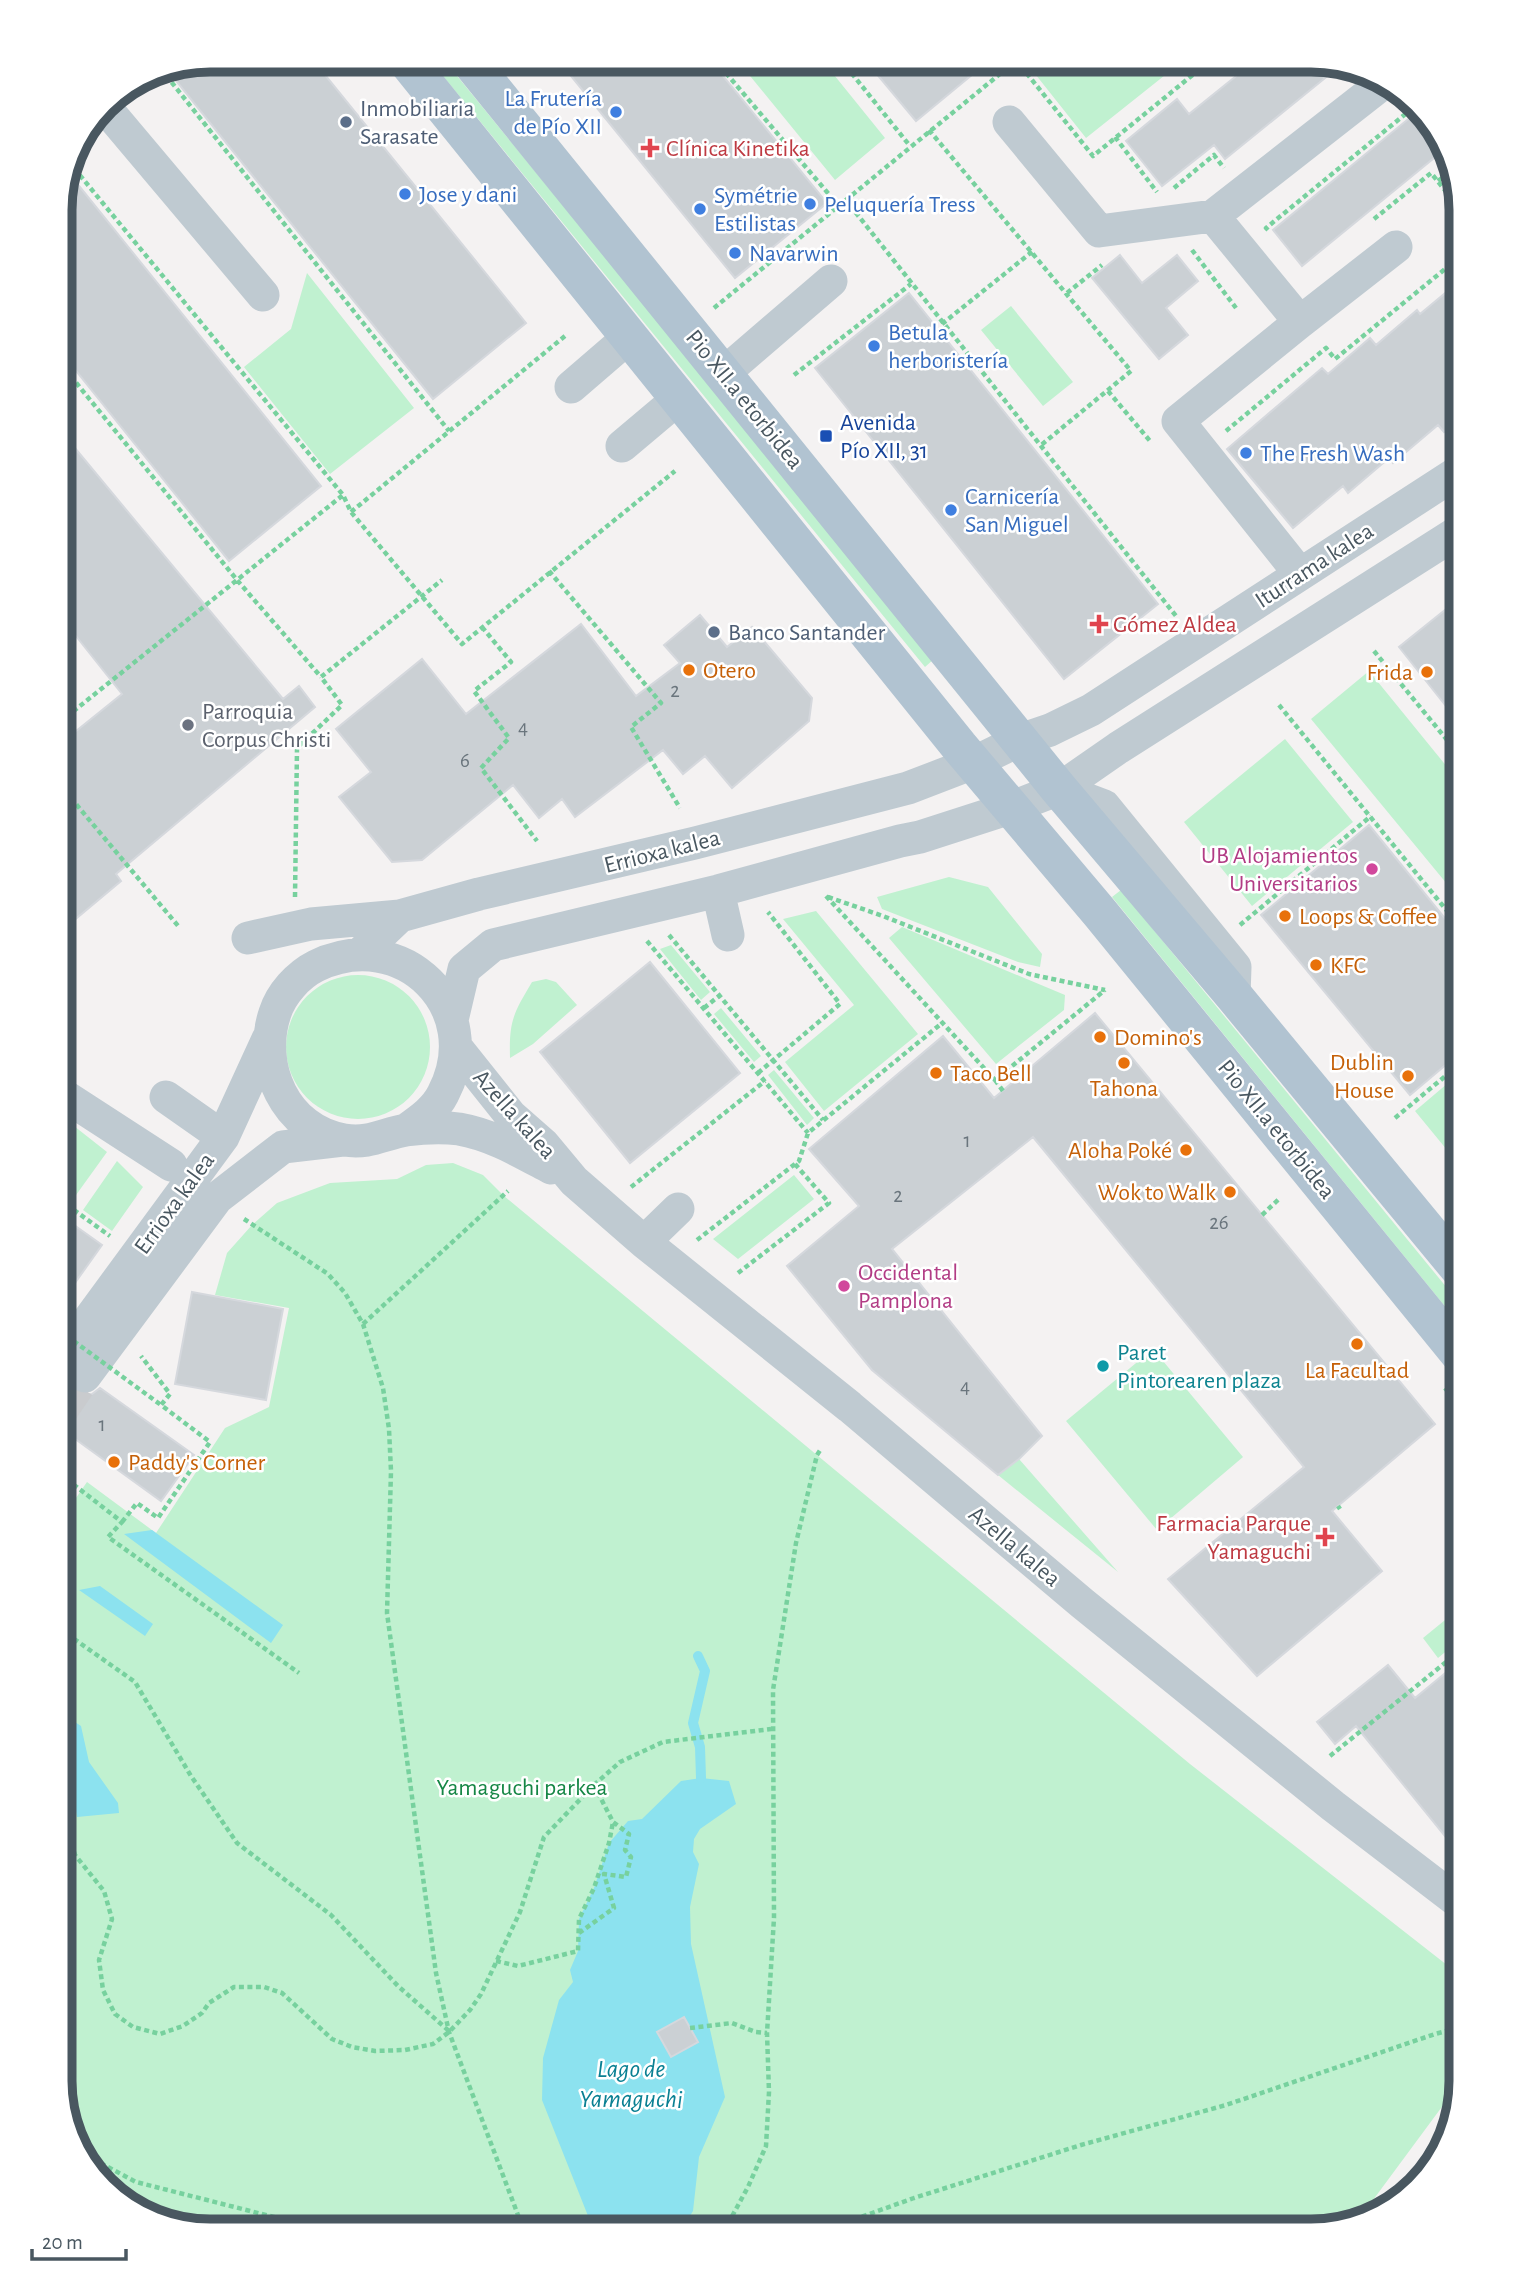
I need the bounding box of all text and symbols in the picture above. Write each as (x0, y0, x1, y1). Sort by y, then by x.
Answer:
place label: La Frutería de Pío XII (504, 87, 602, 139)
place label: Inmobiliaria Sarasate (360, 97, 475, 149)
marker: La Frutería de Pío XII (608, 104, 624, 120)
marker: Inmobiliaria Sarasate (338, 114, 354, 130)
place label: Clínica Kinetika (666, 137, 810, 161)
marker: Clínica Kinetika (640, 138, 660, 158)
place label: Jose y dani (419, 183, 517, 207)
place label: Symétrie Estilistas (714, 184, 798, 236)
marker: Jose y dani (397, 186, 413, 202)
place label: Peluquería Tress (824, 193, 976, 217)
marker: Peluquería Tress (802, 196, 818, 212)
marker: Symétrie Estilistas (692, 201, 708, 217)
place label: Navarwin (749, 242, 839, 266)
marker: Navarwin (727, 245, 743, 261)
place label: Betula herboristería (888, 321, 1009, 373)
street label: Pio XII.a etorbidea (681, 325, 807, 474)
marker: Betula herboristería (866, 338, 882, 354)
place label: Avenida Pío XII, 31 (840, 411, 928, 463)
marker: Avenida Pío XII, 31 (818, 428, 834, 444)
place label: The Fresh Wash (1260, 442, 1405, 466)
marker: The Fresh Wash (1238, 445, 1254, 461)
place label: Carnicería San Miguel (965, 485, 1069, 537)
marker: Carnicería San Miguel (943, 502, 959, 518)
street label: Iturrama kalea (1251, 519, 1378, 613)
place label: Gómez Aldea (1113, 613, 1237, 637)
marker: Gómez Aldea (1091, 616, 1107, 632)
place label: Banco Santander (728, 621, 886, 645)
marker: Banco Santander (706, 624, 722, 640)
place label: Otero (703, 659, 756, 683)
place label: Frida (1366, 661, 1413, 685)
marker: Otero (681, 662, 697, 678)
marker: Frida (1419, 664, 1435, 680)
house number: 2 (670, 680, 680, 701)
place label: Parroquia Corpus Christi (202, 700, 331, 752)
marker: Parroquia Corpus Christi (180, 717, 196, 733)
house number: 4 (518, 717, 528, 738)
house number: 6 (460, 750, 470, 771)
street label: Errioxa kalea (602, 826, 723, 878)
place label: UB Alojamientos Universitarios (1201, 844, 1358, 896)
marker: UB Alojamientos Universitarios (1364, 861, 1380, 877)
place label: Loops & Coffee (1299, 905, 1437, 929)
marker: Loops & Coffee (1277, 908, 1293, 924)
place label: KFC (1330, 954, 1366, 978)
marker: KFC (1308, 957, 1324, 973)
place label: Domino's (1114, 1026, 1202, 1050)
marker: Domino's (1092, 1029, 1108, 1045)
place label: Dublin House (1330, 1051, 1394, 1103)
marker: Tahona (1116, 1055, 1132, 1071)
street label: Pio XII.a etorbidea (1213, 1055, 1339, 1204)
place label: Taco Bell (950, 1062, 1032, 1086)
street label: Azella kalea (468, 1065, 560, 1164)
marker: Taco Bell (928, 1065, 944, 1081)
marker: Dublin House (1400, 1068, 1416, 1084)
place label: Tahona (1090, 1077, 1158, 1101)
house number: 1 (963, 1130, 971, 1151)
place label: Aloha Poké (1068, 1139, 1172, 1163)
marker: Aloha Poké (1178, 1142, 1194, 1158)
street label: Errioxa kalea (130, 1149, 219, 1259)
place label: Wok to Walk (1098, 1181, 1216, 1205)
marker: Wok to Walk (1222, 1184, 1238, 1200)
house number: 2 (893, 1185, 903, 1206)
house number: 26 (1209, 1212, 1229, 1233)
place label: Occidental Pamplona (858, 1261, 958, 1313)
marker: Occidental Pamplona (836, 1278, 852, 1294)
marker: La Facultad (1349, 1336, 1365, 1352)
place label: Paret Pintorearen plaza (1117, 1341, 1282, 1393)
marker: Paret Pintorearen plaza (1095, 1358, 1111, 1374)
place label: La Facultad (1305, 1359, 1409, 1383)
house number: 4 (960, 1376, 970, 1397)
house number: 1 (98, 1414, 106, 1435)
place label: Paddy's Corner (128, 1451, 266, 1475)
marker: Paddy's Corner (106, 1454, 122, 1470)
street label: Azella kalea (964, 1502, 1065, 1592)
place label: Farmacia Parque Yamaguchi (1156, 1512, 1311, 1564)
marker: Farmacia Parque Yamaguchi (1317, 1529, 1333, 1545)
park label: Yamaguchi parkea (436, 1776, 608, 1800)
water label: Lago de Yamaguchi (579, 2056, 683, 2112)
scale bar (32, 2218, 126, 2262)
text: 20 m (42, 2232, 83, 2253)

